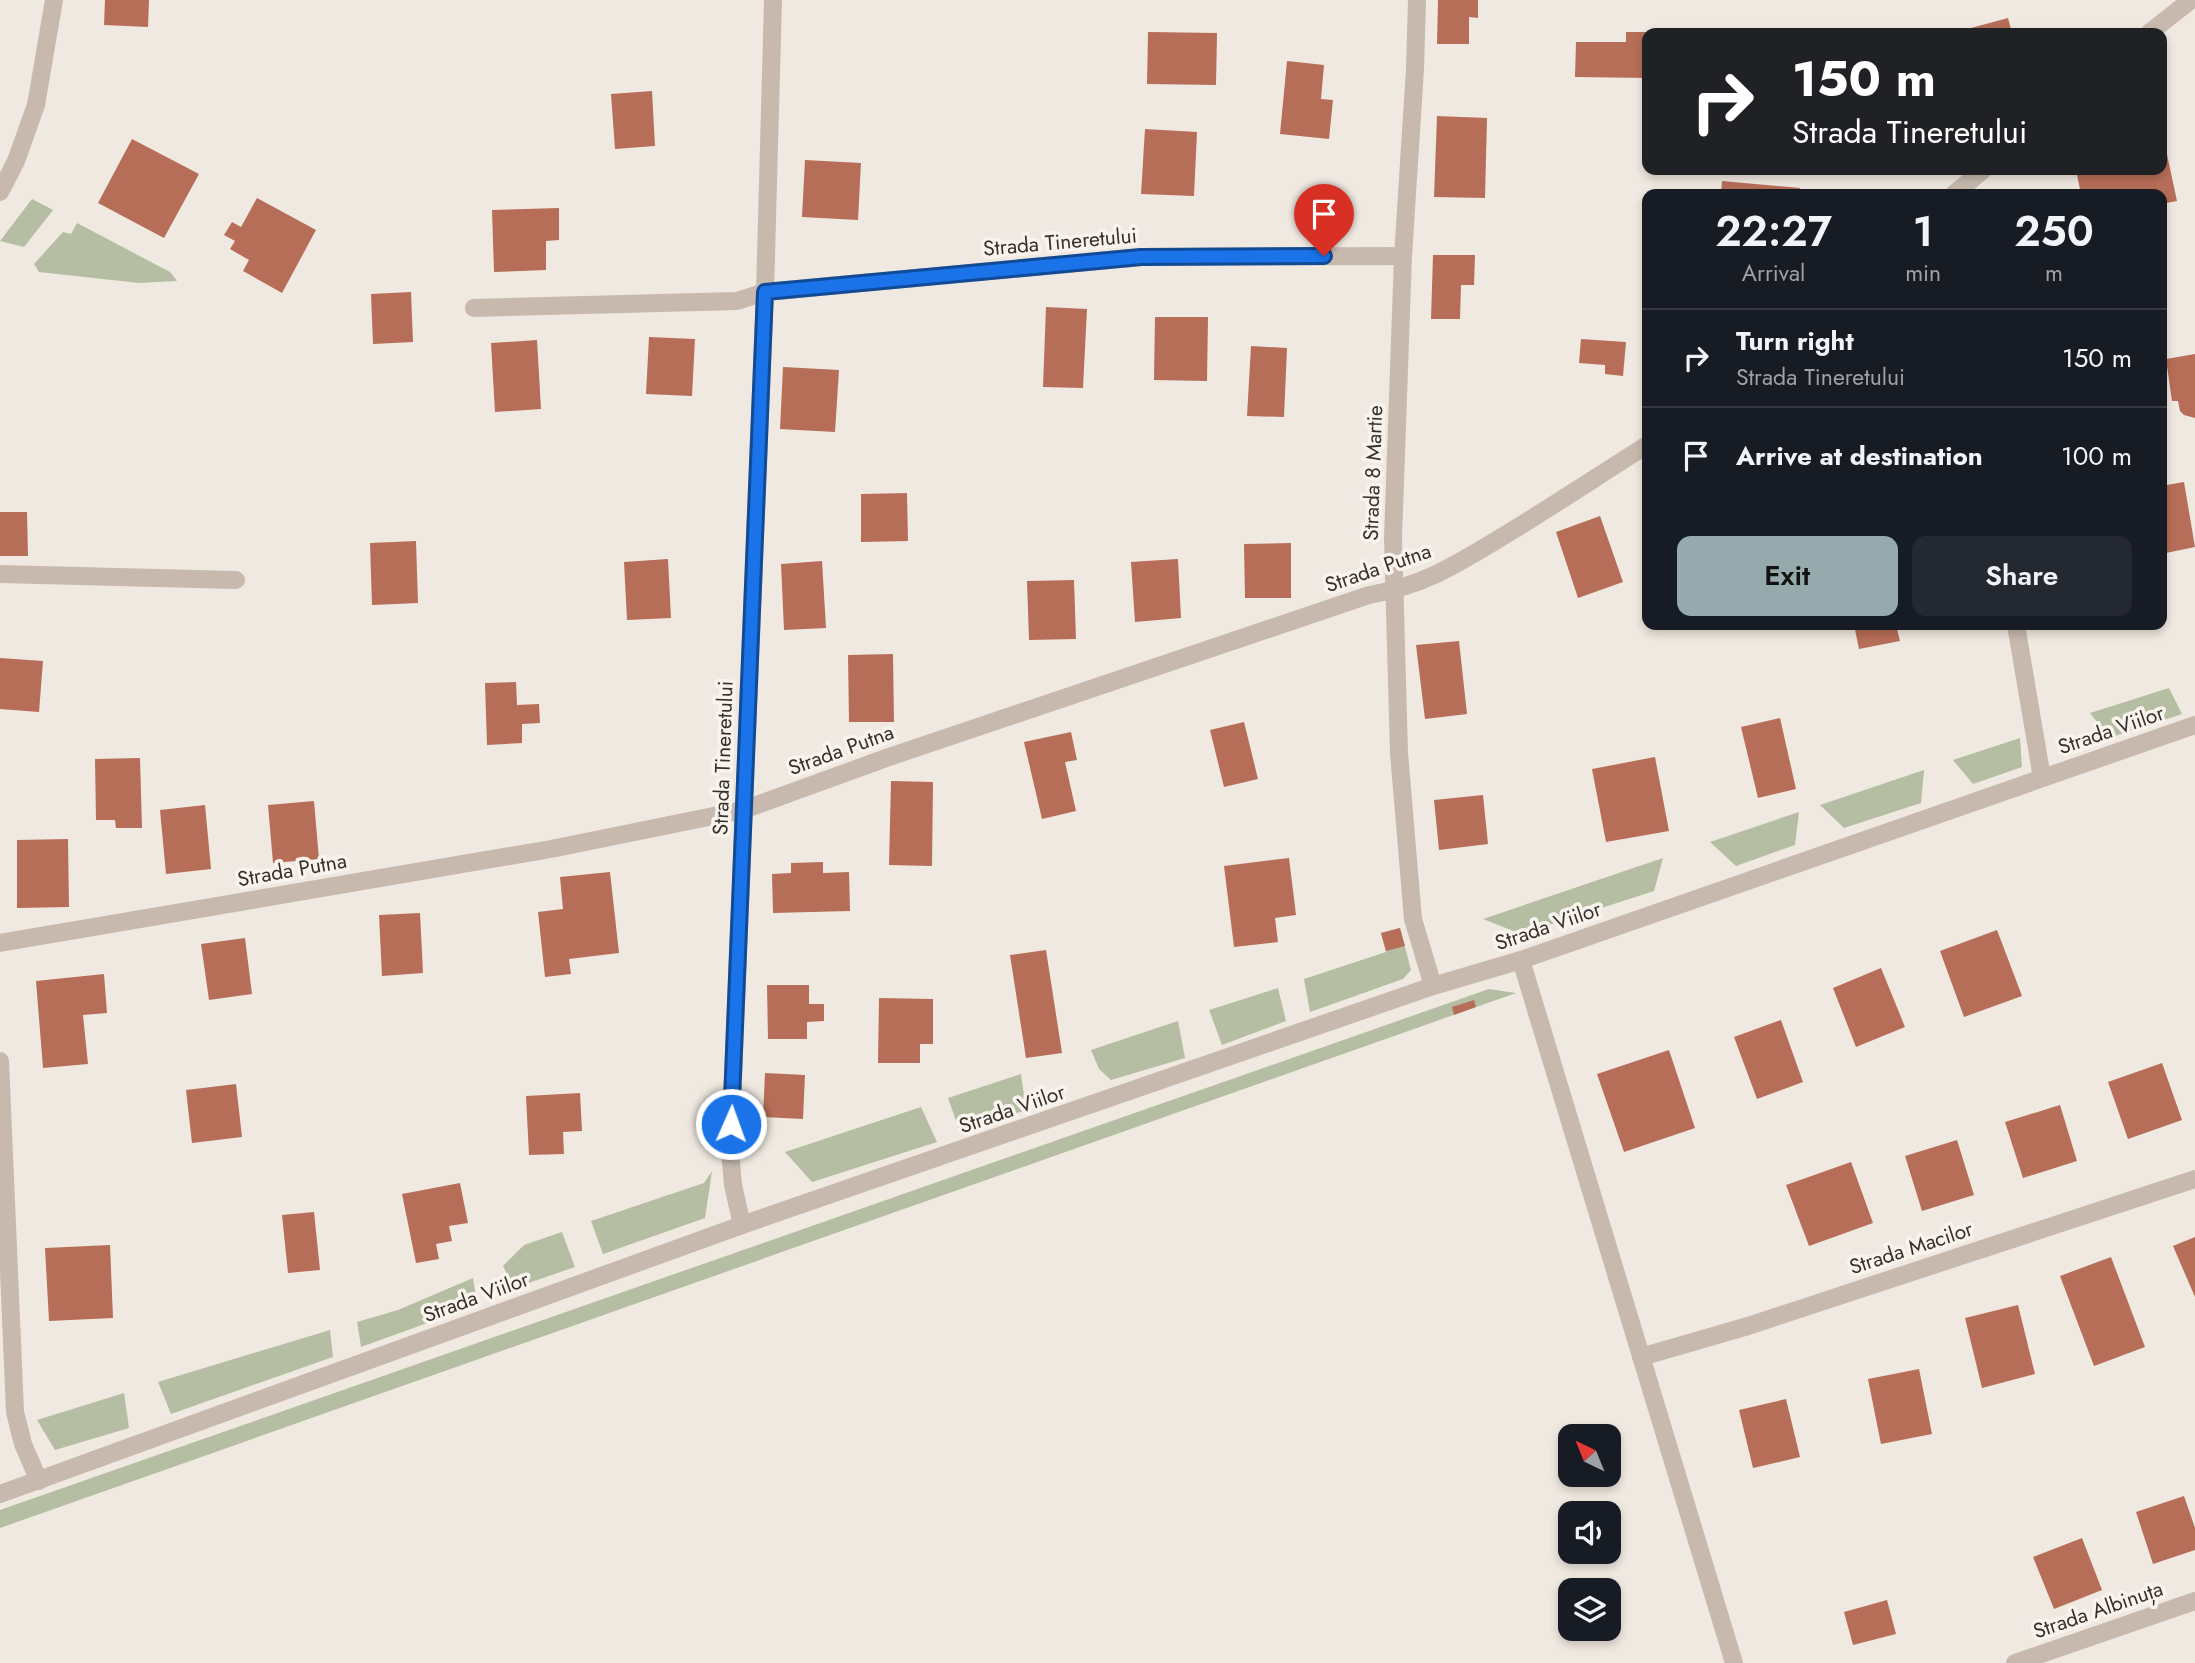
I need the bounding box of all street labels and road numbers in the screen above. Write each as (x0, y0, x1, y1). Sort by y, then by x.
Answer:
street label: Strada Tineretului (982, 220, 1138, 264)
street label: Strada 8 Martie (1356, 405, 1390, 541)
street label: Strada Putna (1321, 536, 1435, 600)
street label: Strada Tineretului (705, 680, 741, 836)
street label: Strada Viilor (2054, 698, 2169, 762)
street label: Strada Putna (784, 717, 898, 783)
street label: Strada Putna (235, 846, 349, 894)
street label: Strada Viilor (1491, 894, 1606, 958)
street label: Strada Viilor (955, 1077, 1070, 1141)
street label: Strada Macilor (1845, 1214, 1977, 1282)
street label: Strada Viilor (419, 1264, 534, 1330)
street label: Strada Albinuța (2029, 1574, 2167, 1646)

